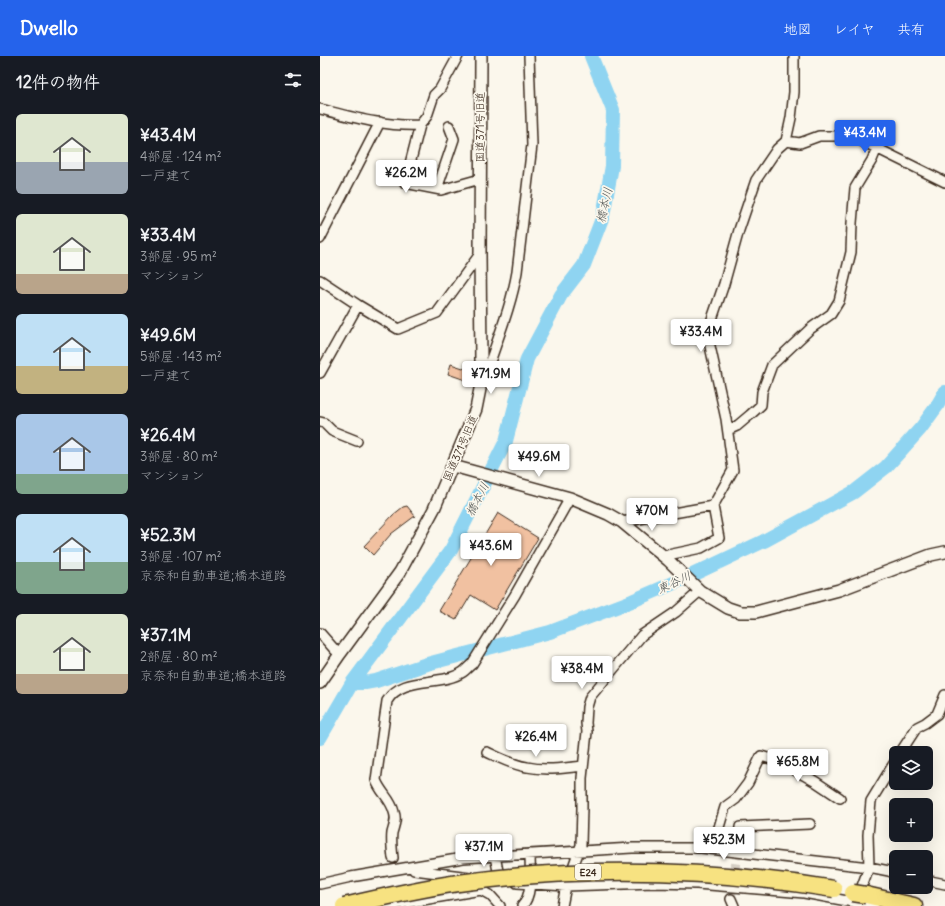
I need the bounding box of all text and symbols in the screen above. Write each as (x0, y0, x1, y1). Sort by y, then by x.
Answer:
text: Dwello (20, 16, 78, 40)
text: 地図 (784, 20, 812, 38)
text: レイヤ (834, 20, 875, 38)
text: 共有 (897, 20, 925, 38)
icon: filters (282, 69, 304, 91)
text: 12件の物件 (16, 71, 100, 93)
street label: 国道371号旧道 (473, 91, 487, 163)
pin: ¥43.4M (832, 120, 898, 154)
text: ¥43.4M (140, 124, 196, 146)
text: ¥43.4M (843, 124, 887, 141)
icon: home (48, 130, 96, 178)
text: 4部屋 · 124 m² (140, 148, 222, 165)
pin: ¥26.2M (373, 160, 439, 194)
text: ¥26.2M (385, 164, 427, 181)
text: 一戸建て (140, 167, 192, 184)
water label: 橋本川 (593, 186, 615, 224)
text: ¥33.4M (140, 224, 196, 246)
icon: home (48, 230, 96, 278)
text: 3部屋 · 95 m² (140, 248, 217, 265)
text: マンション (140, 267, 204, 284)
pin: ¥33.4M (668, 319, 734, 353)
text: ¥33.4M (680, 323, 722, 340)
text: ¥49.6M (140, 324, 196, 346)
icon: home (48, 330, 96, 378)
text: 5部屋 · 143 m² (140, 348, 222, 365)
pin: ¥71.9M (458, 361, 524, 395)
text: ¥71.9M (471, 365, 511, 382)
text: 一戸建て (140, 367, 192, 384)
street label: 国道371号旧道 (440, 413, 480, 483)
text: ¥26.4M (140, 424, 196, 446)
icon: home (48, 430, 96, 478)
pin: ¥49.6M (506, 444, 572, 478)
text: 3部屋 · 80 m² (140, 448, 218, 465)
text: ¥49.6M (517, 448, 561, 465)
text: マンション (140, 467, 204, 484)
water label: 橋本川 (462, 480, 492, 518)
pin: ¥70M (628, 498, 676, 532)
text: ¥70M (635, 502, 669, 519)
text: ¥52.3M (140, 524, 196, 546)
icon: home (48, 530, 96, 578)
pin: ¥43.6M (458, 533, 524, 567)
text: ¥43.6M (469, 537, 513, 554)
text: 3部屋 · 107 m² (140, 548, 222, 565)
text: 京奈和自動車道;橋本道路 (140, 567, 286, 584)
water label: 東谷川 (655, 568, 693, 596)
text: ¥37.1M (140, 624, 191, 646)
icon: home (48, 630, 96, 678)
text: 2部屋 · 80 m² (140, 648, 218, 665)
pin: ¥38.4M (549, 656, 615, 690)
text: ¥38.4M (561, 660, 604, 677)
text: 京奈和自動車道;橋本道路 (140, 667, 286, 684)
pin: ¥26.4M (503, 724, 569, 758)
text: ¥26.4M (515, 728, 557, 745)
map controls (889, 746, 933, 894)
button: layers (889, 746, 933, 790)
pin: ¥65.8M (765, 749, 831, 783)
text: ¥65.8M (776, 753, 820, 770)
button: + (889, 798, 933, 842)
pin: ¥52.3M (691, 827, 757, 861)
text: ¥52.3M (703, 831, 745, 848)
pin: ¥37.1M (451, 834, 517, 868)
text: ¥37.1M (464, 838, 504, 855)
button: − (889, 850, 933, 894)
road number: E24 (575, 864, 601, 880)

